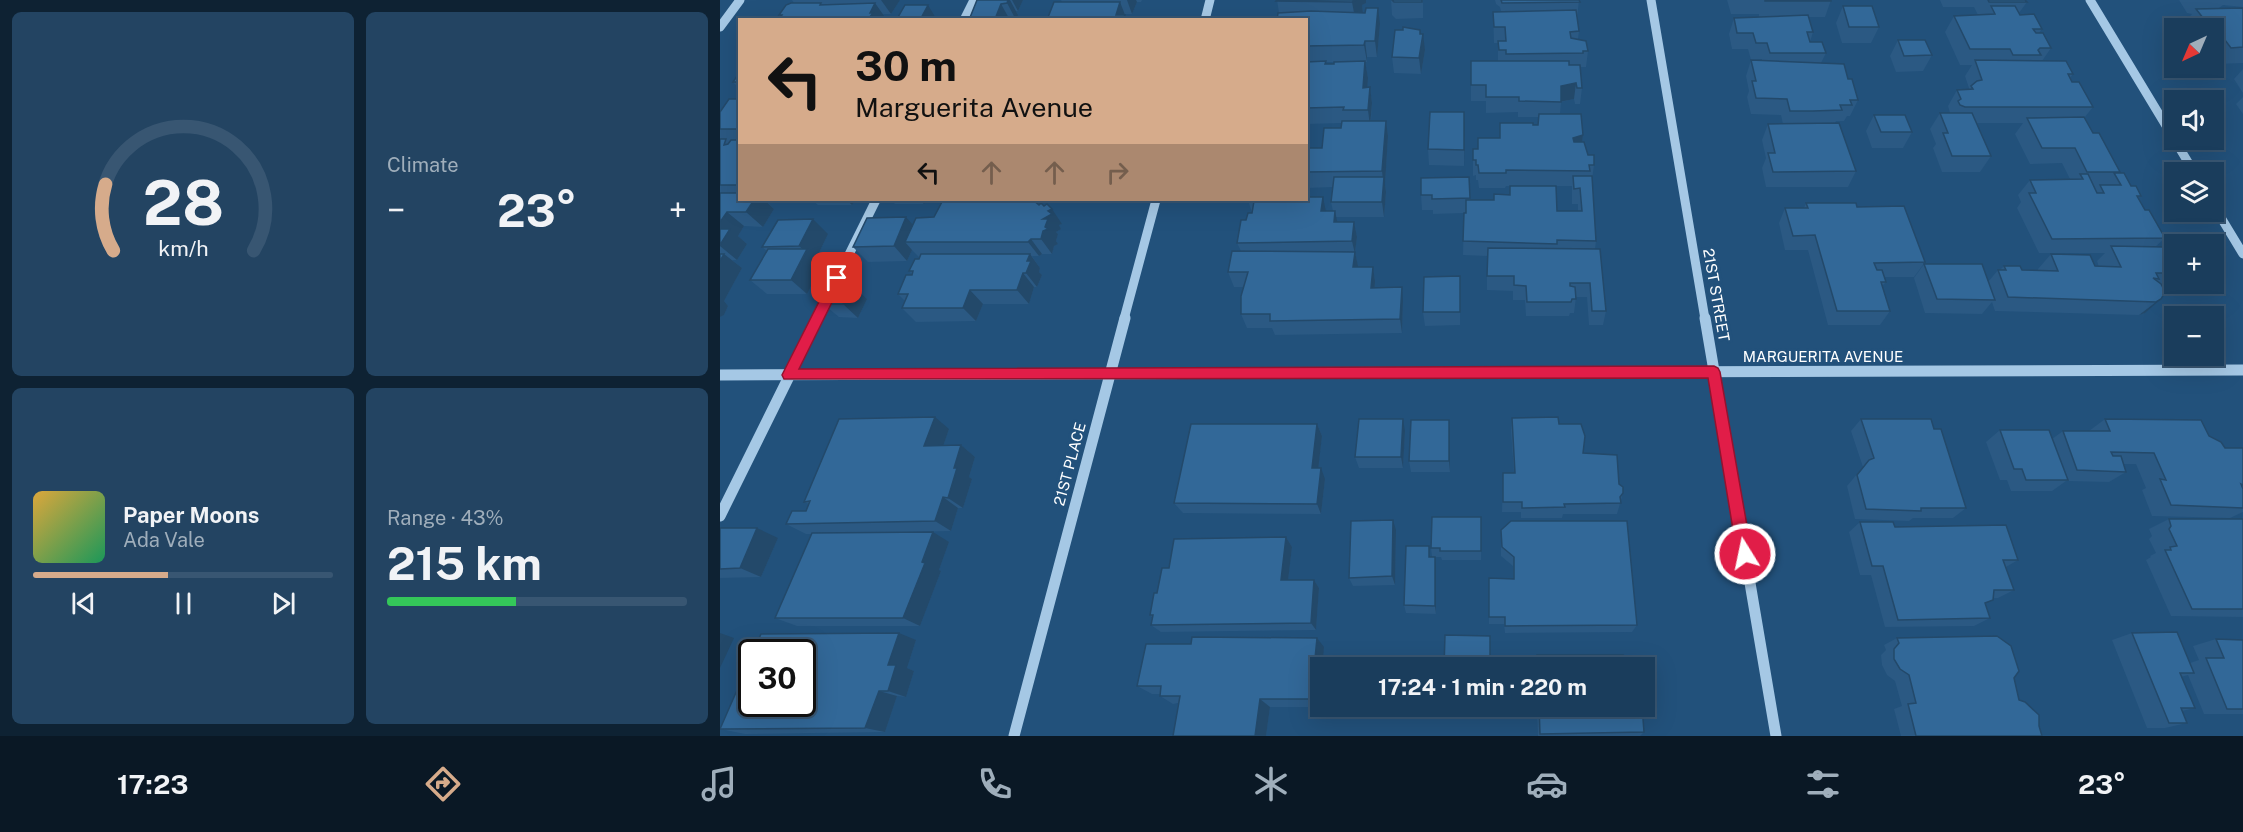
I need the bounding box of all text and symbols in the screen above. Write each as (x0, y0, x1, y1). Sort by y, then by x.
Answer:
north arrow (2164, 18, 2224, 78)
map controls (2164, 18, 2224, 366)
text: 30 m (855, 41, 957, 90)
icon: left (756, 42, 834, 120)
button: sound (2164, 90, 2224, 150)
text: Marguerita Avenue (855, 91, 1093, 123)
text: Climate (387, 153, 459, 177)
icon: left (912, 156, 945, 189)
icon: ahead (975, 156, 1008, 189)
icon: ahead (1038, 156, 1071, 189)
icon: right (1101, 156, 1134, 189)
button: layers (2164, 162, 2224, 222)
text: 28 (142, 166, 224, 239)
text: 23° (497, 184, 577, 237)
text: − (387, 191, 405, 229)
text: + (669, 191, 687, 229)
button: + (2164, 234, 2224, 294)
text: km/h (158, 236, 208, 261)
street label: 21ST STREET (1700, 247, 1733, 343)
pin (811, 252, 862, 303)
icon: arrive (820, 261, 853, 294)
button: − (2164, 306, 2224, 366)
street label: MARGUERITA AVENUE (1743, 348, 1903, 365)
street label: 21ST PLACE (1050, 420, 1089, 507)
text: Paper Moons (123, 502, 259, 528)
text: Range · 43% (387, 506, 504, 530)
position arrow (1713, 522, 1777, 586)
text: Ada Vale (123, 528, 205, 552)
text: 215 km (387, 537, 542, 590)
icon: previous (67, 587, 100, 620)
icon: pause (167, 587, 200, 620)
icon: next (267, 587, 300, 620)
speed limit sign: 30 (738, 639, 816, 717)
text: 17:24 · 1 min · 220 m (1378, 674, 1587, 700)
icon: directions (422, 763, 464, 805)
icon: music (698, 763, 740, 805)
icon: phone (974, 763, 1016, 805)
icon: climate (1250, 763, 1292, 805)
icon: car (1526, 763, 1568, 805)
icon: filters (1802, 763, 1844, 805)
text: 17:23 (117, 768, 188, 800)
text: 23° (2078, 768, 2126, 800)

